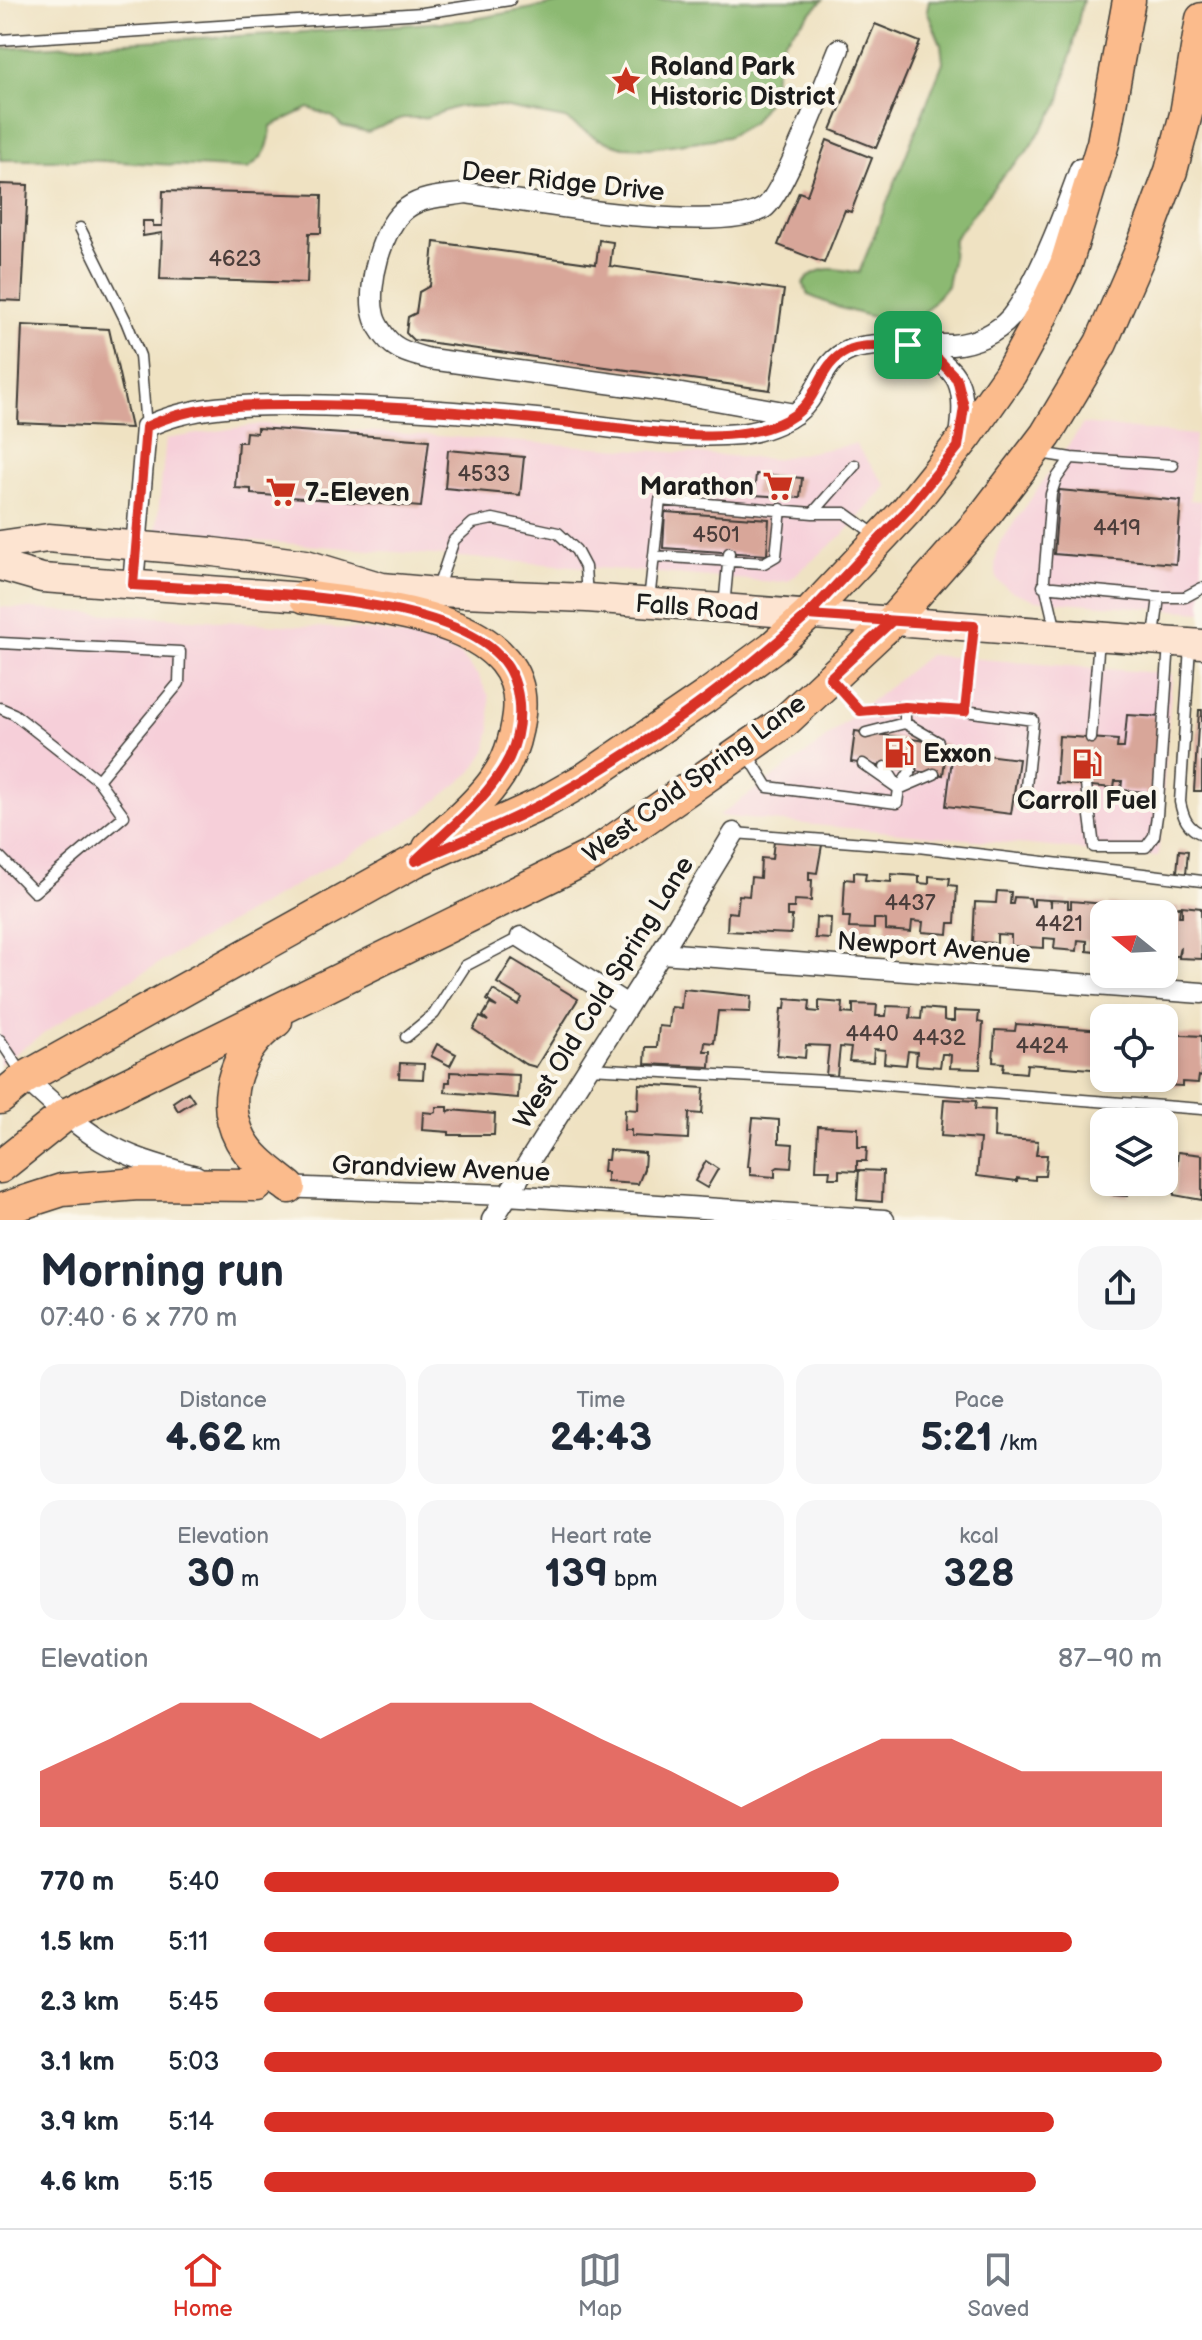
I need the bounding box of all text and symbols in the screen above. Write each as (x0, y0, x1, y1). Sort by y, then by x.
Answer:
place label: Roland Park Historic District (650, 52, 835, 113)
place icon: Roland Park Historic District (609, 64, 643, 98)
street label: Deer Ridge Drive (460, 156, 666, 209)
house number: 4623 (209, 246, 261, 273)
pin (874, 311, 942, 379)
icon: arrive (886, 323, 930, 367)
house number: 4533 (457, 461, 511, 488)
supermarket icon: Marathon (761, 469, 795, 503)
place label: Marathon (640, 472, 754, 503)
supermarket icon: 7-Eleven (264, 475, 298, 509)
place label: 7-Eleven (305, 478, 410, 509)
house number: 4419 (1093, 515, 1141, 542)
house number: 4501 (692, 522, 740, 549)
street label: Falls Road (634, 589, 760, 628)
street label: West Cold Spring Lane (577, 688, 812, 870)
fuel station icon: Exxon (882, 736, 916, 770)
place label: Exxon (923, 739, 992, 770)
fuel station icon: Carroll Fuel (1070, 747, 1104, 781)
place label: Carroll Fuel (1017, 786, 1157, 817)
street label: West Old Cold Spring Lane (508, 851, 701, 1135)
house number: 4437 (884, 890, 936, 917)
north arrow (1090, 900, 1178, 988)
map controls (1090, 900, 1178, 1196)
house number: 4421 (1035, 911, 1083, 938)
street label: Newport Avenue (836, 926, 1032, 971)
button: locate (1090, 1004, 1178, 1092)
house number: 4440 (845, 1021, 899, 1048)
house number: 4432 (912, 1025, 966, 1052)
house number: 4424 (1016, 1033, 1069, 1060)
button: layers (1090, 1108, 1178, 1196)
street label: Grandview Avenue (331, 1150, 551, 1189)
text: Morning run (40, 1246, 284, 1299)
button: share (1078, 1246, 1162, 1330)
text: 07:40 · 6 × 770 m (40, 1303, 237, 1334)
text: Distance (179, 1387, 267, 1414)
text: Time (577, 1387, 625, 1414)
text: Pace (954, 1387, 1004, 1414)
text: 4.62 (165, 1414, 246, 1462)
text: 24:43 (550, 1414, 652, 1462)
text: 5:21 (920, 1414, 993, 1462)
text: km (246, 1430, 281, 1457)
text: /km (993, 1430, 1038, 1457)
text: Elevation (177, 1523, 269, 1550)
text: Heart rate (550, 1523, 652, 1550)
text: kcal (959, 1523, 999, 1550)
text: 30 (187, 1550, 235, 1598)
text: 139 (545, 1550, 608, 1598)
text: 328 (943, 1550, 1015, 1598)
text: m (235, 1566, 259, 1593)
text: bpm (608, 1566, 657, 1593)
text: Elevation (40, 1644, 148, 1675)
text: 87–90 m (1058, 1644, 1162, 1675)
text: 770 m (40, 1867, 114, 1898)
text: 5:40 (168, 1867, 219, 1898)
text: 1.5 km (40, 1927, 115, 1958)
text: 5:11 (168, 1927, 208, 1958)
text: 2.3 km (40, 1987, 119, 2018)
text: 5:45 (168, 1987, 219, 2018)
text: 3.1 km (40, 2047, 115, 2078)
text: 5:03 (168, 2047, 219, 2078)
text: 3.9 km (40, 2107, 119, 2138)
text: 5:14 (168, 2107, 214, 2138)
text: 4.6 km (40, 2167, 120, 2198)
text: 5:15 (168, 2167, 213, 2198)
tab: Home (173, 2248, 233, 2323)
tab: Map (578, 2248, 622, 2323)
tab: Saved (968, 2248, 1029, 2323)

